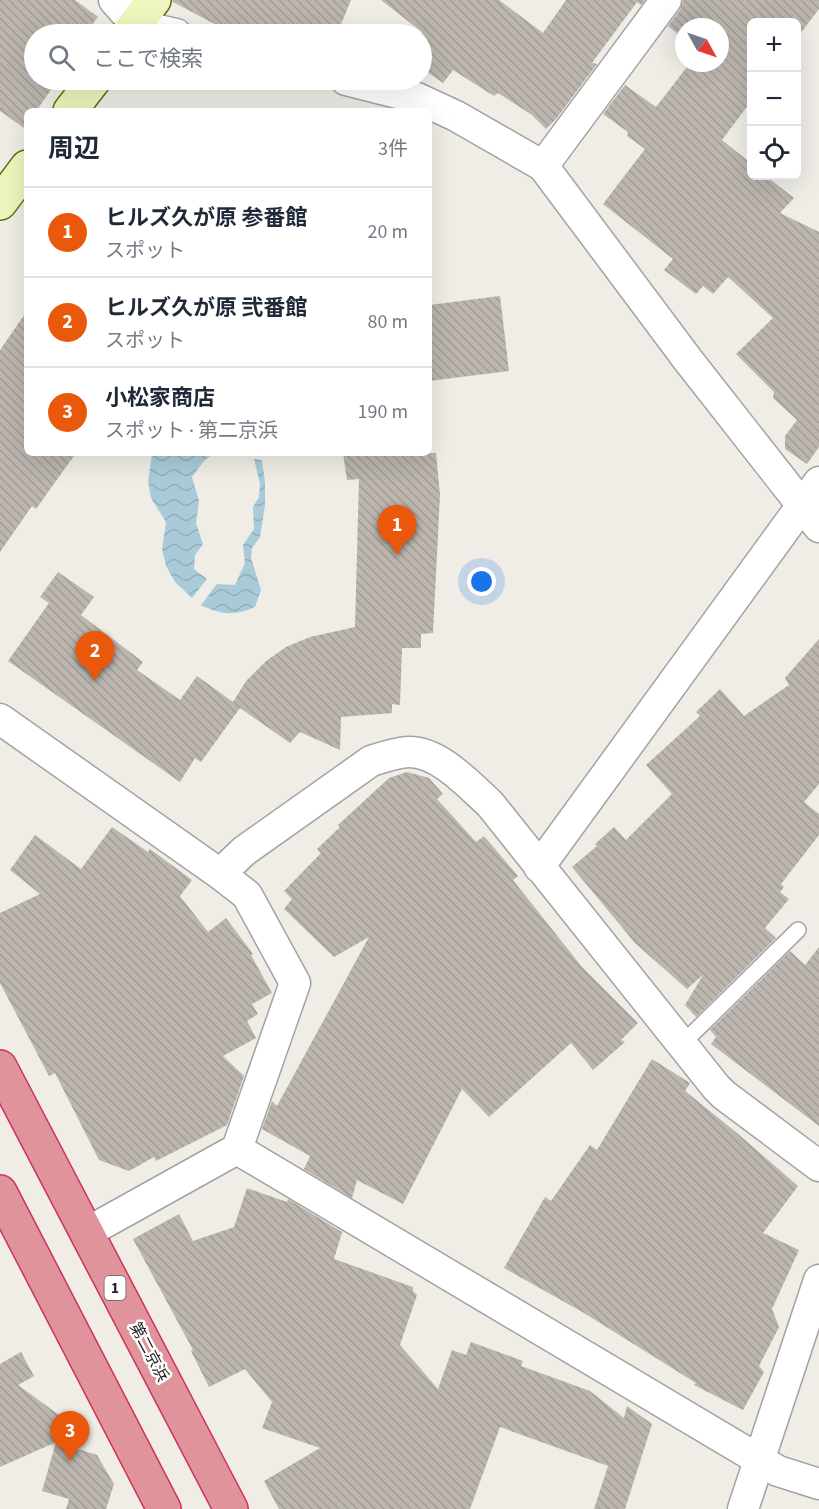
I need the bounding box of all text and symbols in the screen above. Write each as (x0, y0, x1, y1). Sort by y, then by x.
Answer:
north arrow (675, 18, 729, 72)
map controls (747, 18, 801, 180)
button: + (747, 18, 801, 72)
search box (24, 24, 432, 90)
icon: search (45, 41, 78, 74)
text: ここで検索 (93, 43, 203, 75)
button: − (747, 72, 801, 126)
button: locate (747, 126, 801, 180)
text: 周辺 (48, 130, 100, 167)
text: 3件 (378, 135, 408, 163)
text: ヒルズ久が原 参番館 (105, 202, 307, 234)
text: 1 (62, 218, 73, 246)
text: 20 m (368, 218, 408, 246)
text: スポット (105, 237, 185, 265)
text: ヒルズ久が原 弐番館 (105, 292, 307, 324)
text: 2 (62, 308, 73, 336)
text: 80 m (368, 308, 408, 336)
text: スポット (105, 327, 185, 355)
text: 小松家商店 (105, 382, 215, 414)
text: 3 (62, 398, 73, 426)
text: 190 m (358, 398, 408, 426)
text: スポット · 第二京浜 (105, 417, 278, 445)
pin: 1 (378, 506, 416, 555)
your location (467, 567, 496, 596)
pin: 2 (76, 632, 115, 681)
road number: 1 (104, 1276, 126, 1300)
street label: 第二京浜 (124, 1319, 174, 1385)
pin: 3 (50, 1412, 90, 1461)

